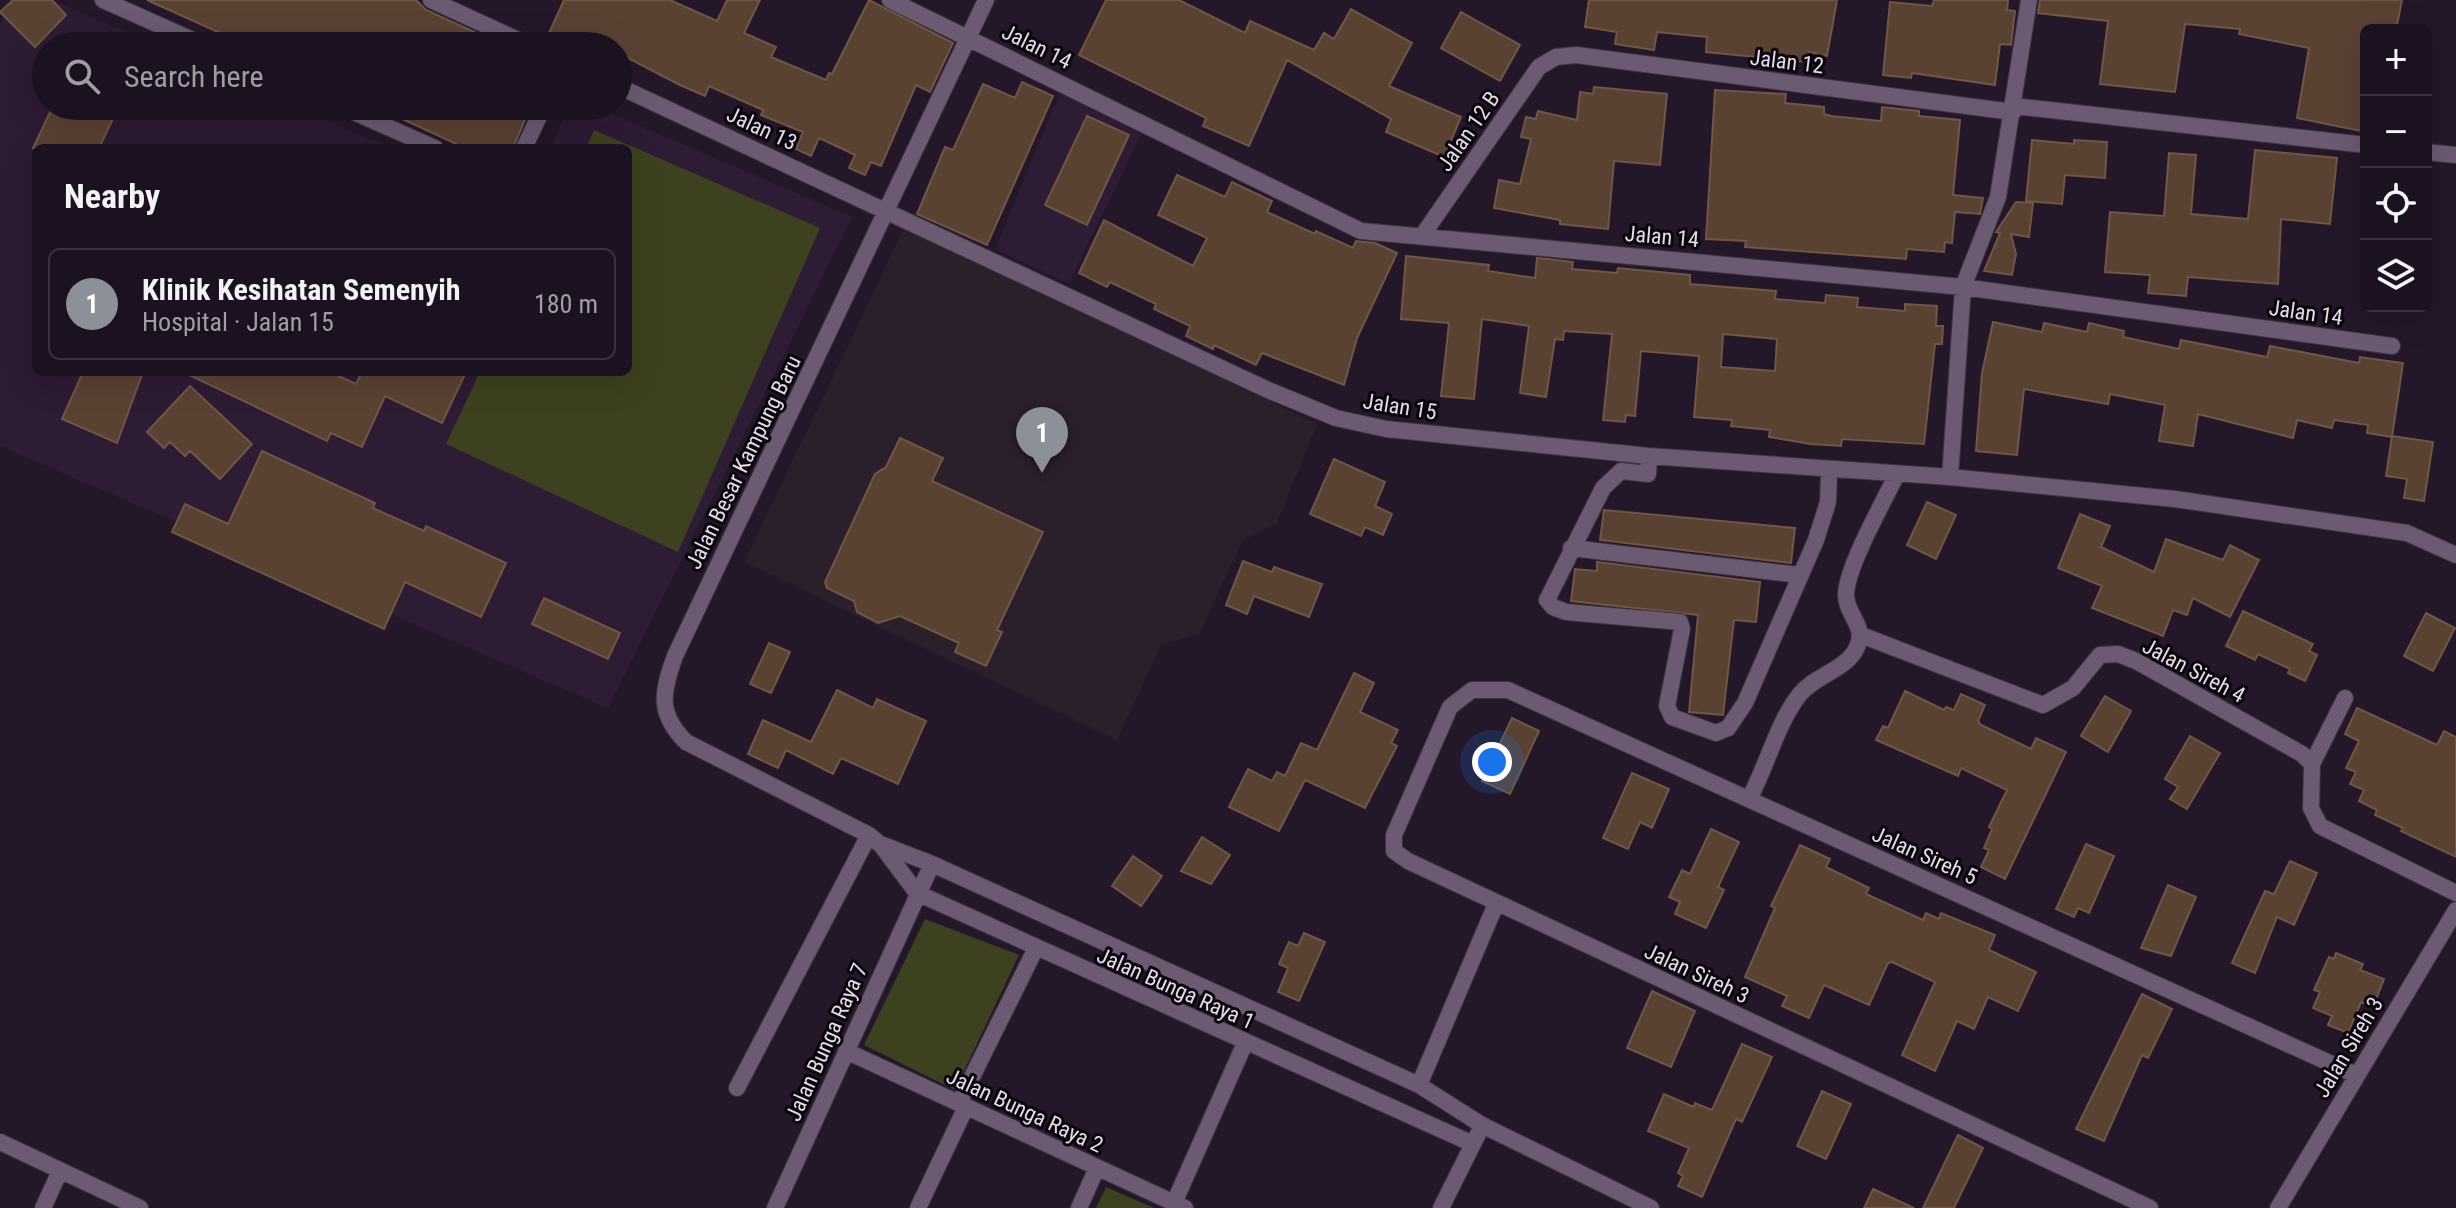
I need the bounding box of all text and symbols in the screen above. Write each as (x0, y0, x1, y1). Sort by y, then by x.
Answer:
street label: Jalan 14 (998, 19, 1076, 74)
map controls (2360, 24, 2432, 312)
button: + (2360, 24, 2432, 96)
search box (32, 32, 632, 120)
street label: Jalan 12 (1749, 45, 1825, 78)
icon: search (60, 54, 104, 98)
text: Search here (124, 59, 264, 94)
street label: Jalan 12 B (1432, 87, 1505, 176)
button: − (2360, 96, 2432, 168)
street label: Jalan 13 (723, 101, 801, 155)
button: locate (2360, 168, 2432, 240)
text: Nearby (64, 176, 160, 216)
street label: Jalan 14 (1624, 221, 1700, 252)
button: layers (2360, 240, 2432, 312)
text: Klinik Kesihatan Semenyih (142, 272, 461, 307)
text: 1 (85, 289, 99, 319)
text: 180 m (534, 289, 598, 319)
street label: Jalan 14 (2267, 295, 2345, 330)
text: Hospital · Jalan 15 (142, 307, 334, 337)
street label: Jalan Besar Kampung Baru (681, 352, 806, 573)
street label: Jalan 15 (1361, 388, 1439, 425)
pin: 1 (1016, 407, 1068, 473)
street label: Jalan Sireh 4 (2138, 633, 2249, 708)
your location (1472, 742, 1512, 782)
street label: Jalan Sireh 5 (1868, 821, 1981, 890)
street label: Jalan Sireh 3 (1641, 938, 1753, 1009)
street label: Jalan Bunga Raya 1 (1093, 943, 1258, 1034)
street label: Jalan Bunga Raya 7 (781, 960, 872, 1125)
street label: Jalan Sireh 3 (2309, 993, 2388, 1102)
street label: Jalan Bunga Raya 2 (943, 1063, 1107, 1158)

